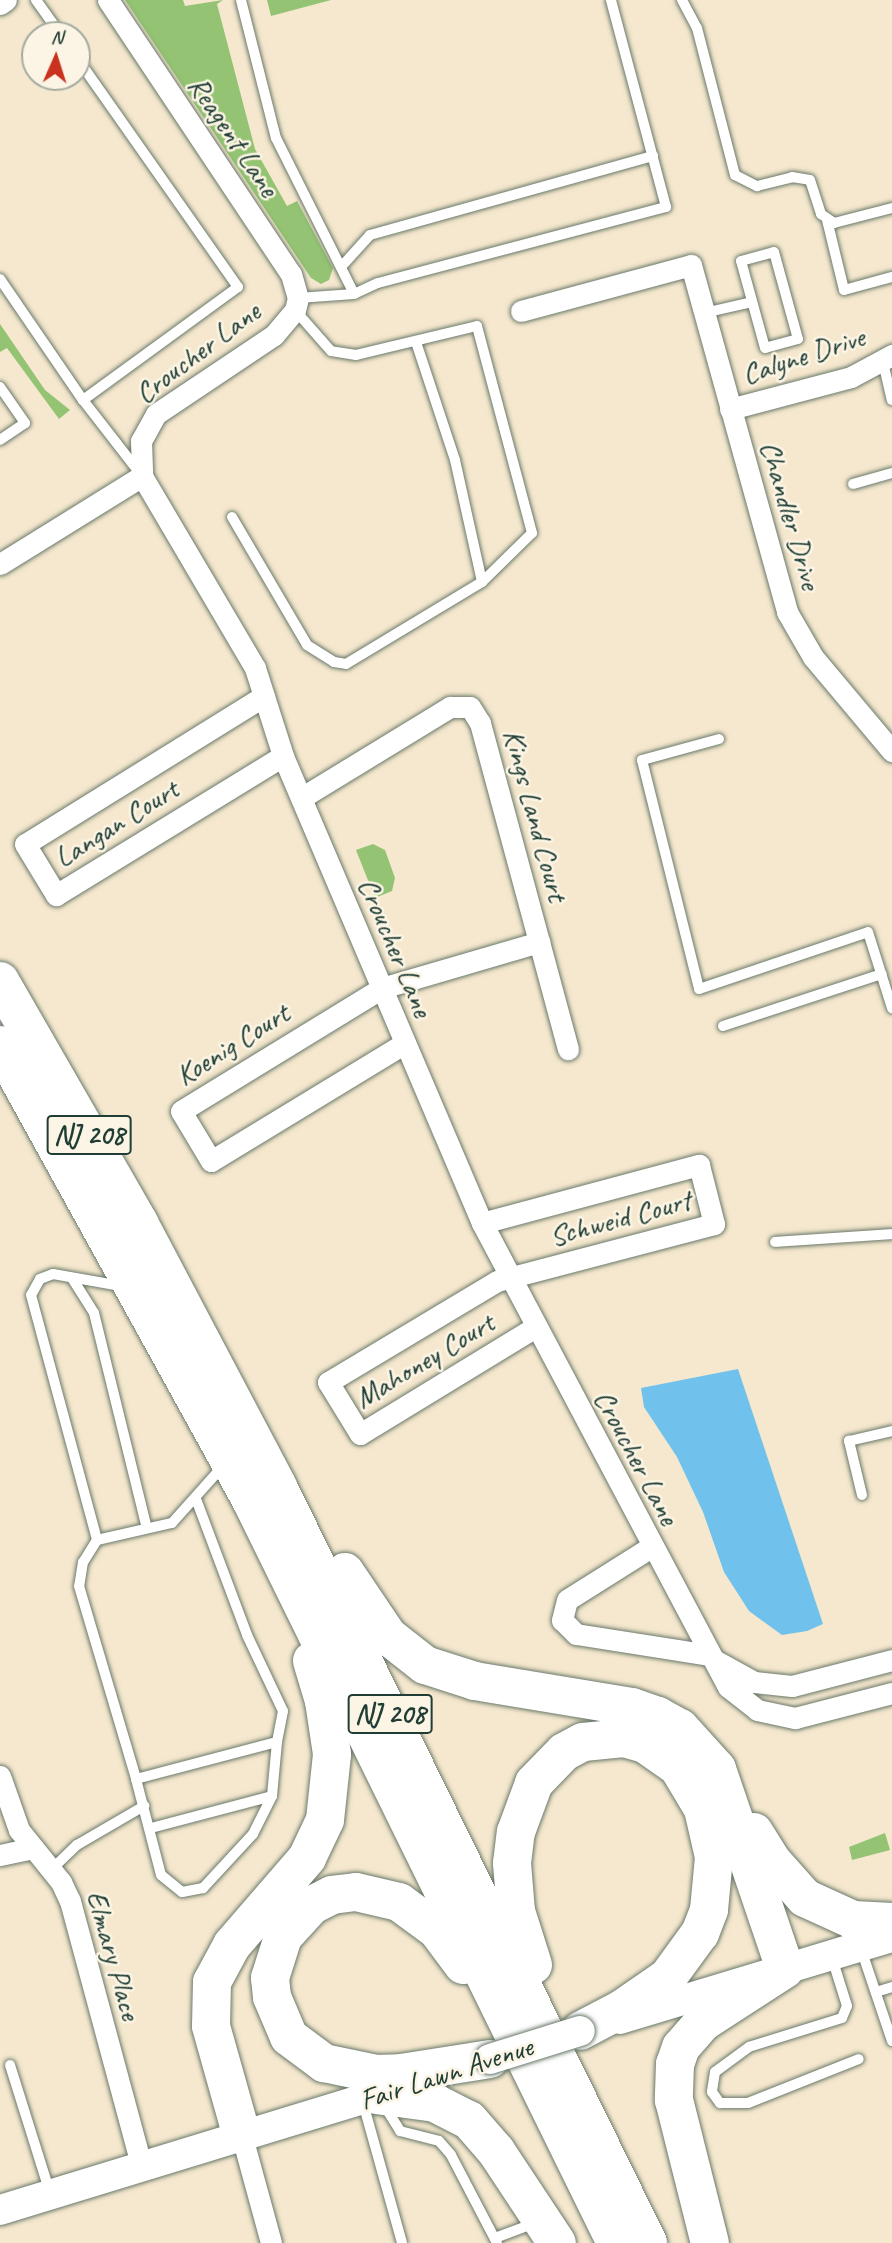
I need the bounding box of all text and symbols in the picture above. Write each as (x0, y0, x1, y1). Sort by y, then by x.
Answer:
north arrow (21, 21, 91, 91)
text: N (50, 25, 63, 49)
street label: Reagent Lane (181, 69, 287, 203)
street label: Croucher Lane (127, 293, 267, 411)
street label: Calyne Drive (737, 318, 869, 392)
street label: Chandler Drive (753, 436, 829, 594)
street label: Kings Land Court (496, 725, 576, 905)
street label: Langan Court (47, 771, 185, 875)
street label: Croucher Lane (351, 872, 441, 1022)
street label: Koenig Court (168, 995, 296, 1093)
road number: NJ 208 (45, 1110, 133, 1160)
street label: Schweid Court (545, 1182, 695, 1254)
street label: Mahoney Court (348, 1304, 500, 1416)
street label: Croucher Lane (586, 1383, 688, 1531)
road number: NJ 208 (346, 1690, 434, 1738)
street label: Elmary Place (78, 1886, 150, 2024)
street label: Fair Lawn Avenue (355, 2028, 537, 2118)

